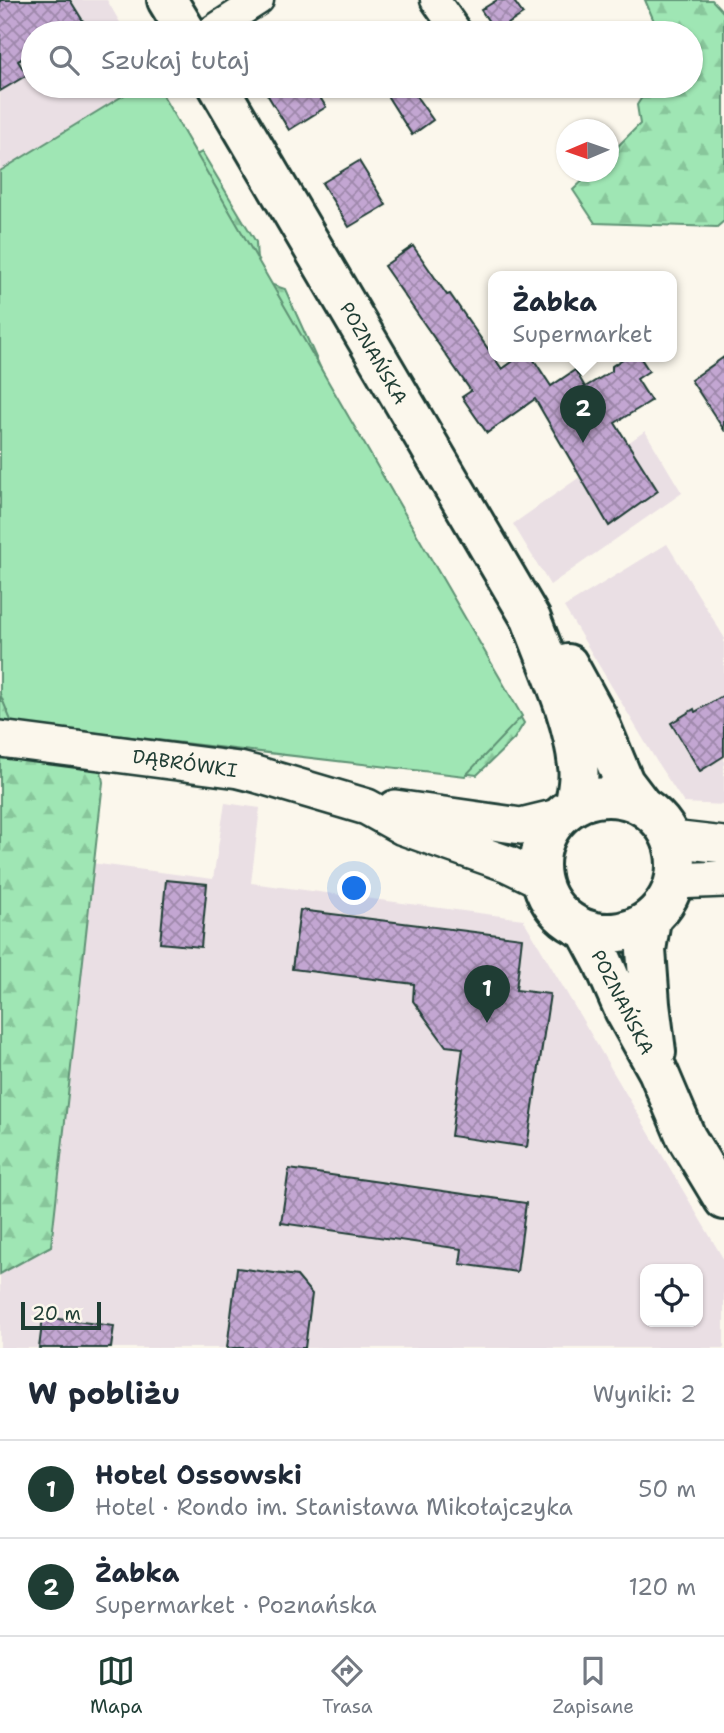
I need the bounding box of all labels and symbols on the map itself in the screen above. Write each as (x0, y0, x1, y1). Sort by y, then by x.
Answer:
north arrow (556, 119, 619, 182)
street label: POZNAŃSKA (334, 297, 414, 409)
pin: 2 (560, 385, 606, 443)
street label: DĄBRÓWKI (131, 743, 239, 783)
your location (337, 871, 371, 905)
street label: POZNAŃSKA (585, 945, 661, 1059)
pin: 1 (464, 965, 510, 1023)
scale bar (21, 1299, 102, 1331)

